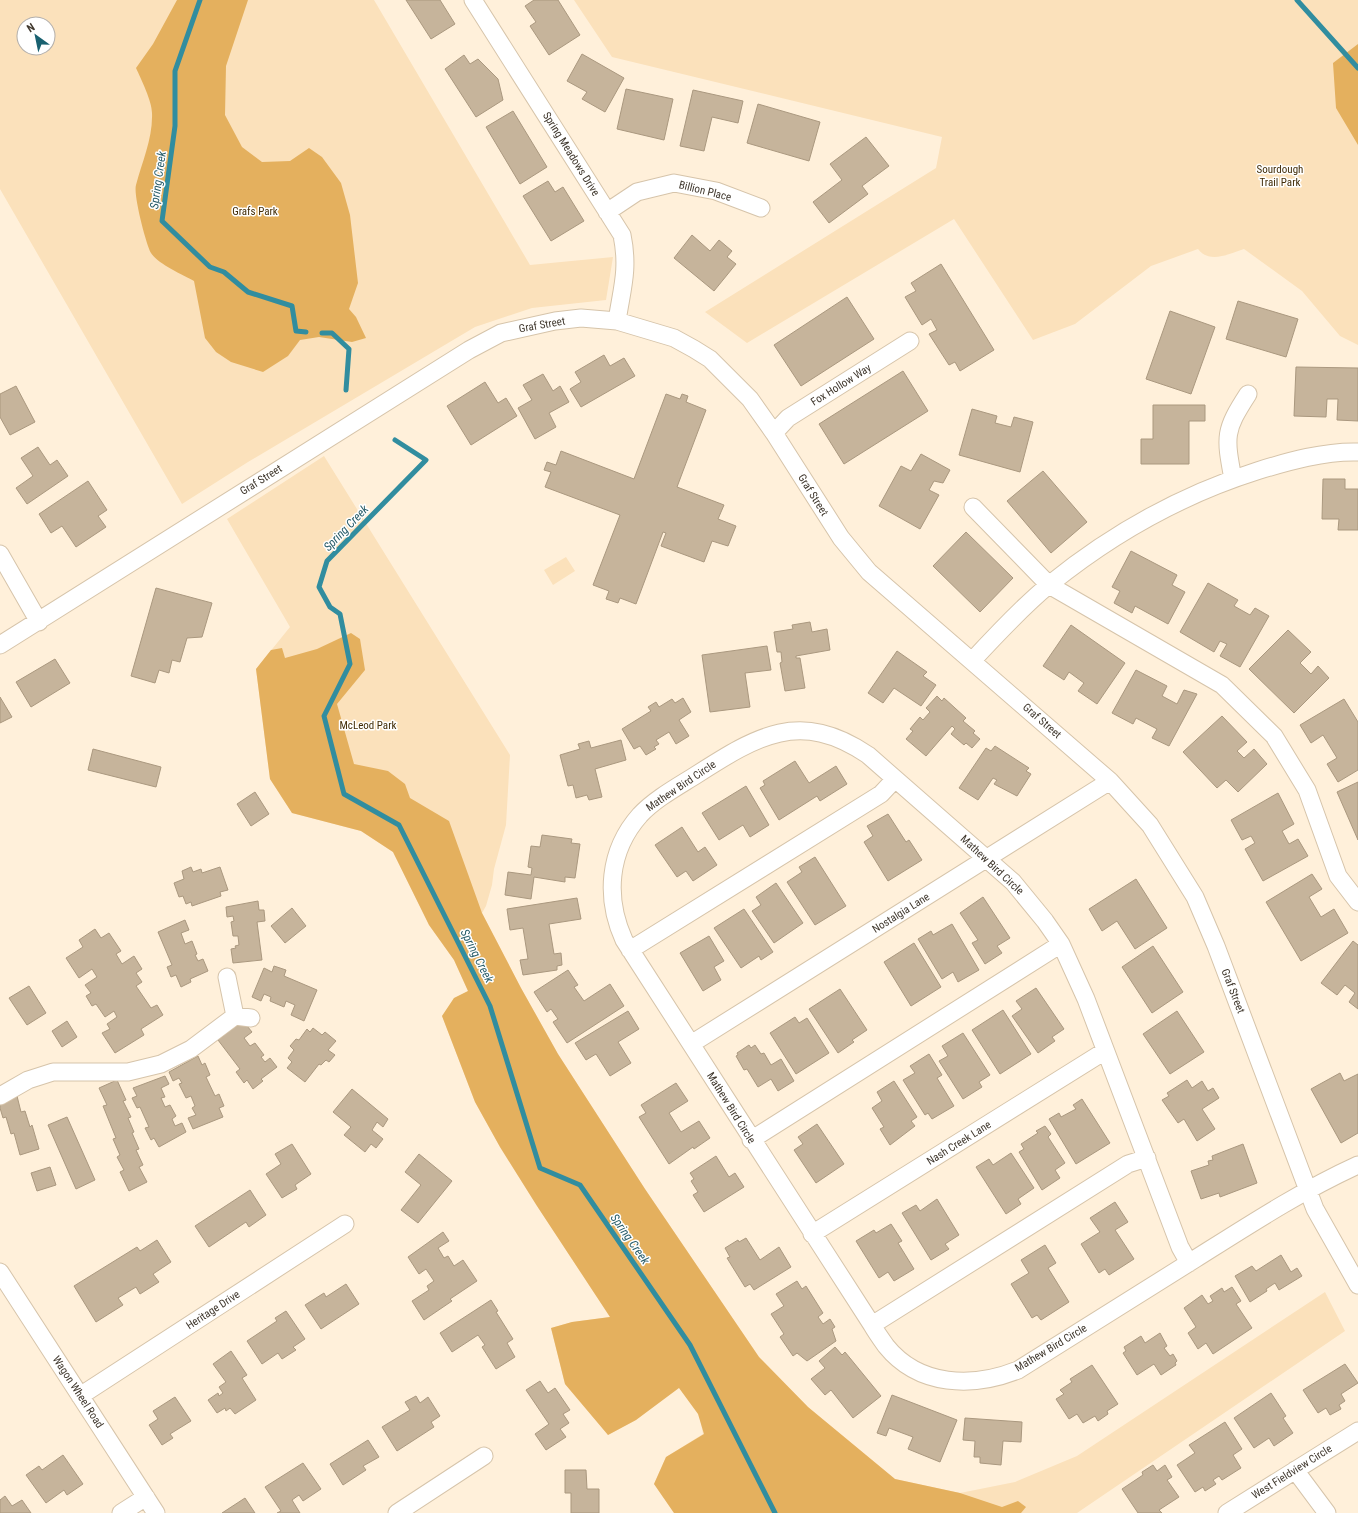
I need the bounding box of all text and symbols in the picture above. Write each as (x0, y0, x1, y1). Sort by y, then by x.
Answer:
north arrow (16, 16, 56, 56)
text: N (24, 21, 37, 35)
street label: Spring Meadows Drive (540, 110, 602, 198)
water label: Spring Creek (147, 149, 169, 210)
park label: Sourdough Trail Park (1257, 163, 1303, 189)
street label: Billion Place (677, 178, 733, 204)
park label: Grafs Park (232, 205, 278, 218)
street label: Graf Street (518, 315, 566, 335)
street label: Fox Hollow Way (809, 361, 874, 409)
street label: Graf Street (238, 462, 284, 498)
street label: Graf Street (795, 472, 831, 518)
water label: Spring Creek (321, 502, 372, 554)
street label: Graf Street (1020, 701, 1064, 741)
park label: McLeod Park (340, 719, 396, 732)
street label: Mathew Bird Circle (644, 758, 718, 814)
street label: Mathew Bird Circle (958, 832, 1026, 898)
street label: Nostalgia Lane (870, 890, 932, 936)
water label: Spring Creek (458, 927, 497, 986)
street label: Graf Street (1219, 967, 1247, 1015)
street label: Mathew Bird Circle (704, 1070, 758, 1146)
street label: Nash Creek Lane (925, 1118, 993, 1168)
water label: Spring Creek (608, 1211, 653, 1268)
street label: Heritage Drive (184, 1288, 242, 1332)
street label: Mathew Bird Circle (1013, 1321, 1089, 1375)
street label: Wagon Wheel Road (50, 1353, 106, 1431)
street label: West Fieldview Circle (1250, 1442, 1334, 1502)

